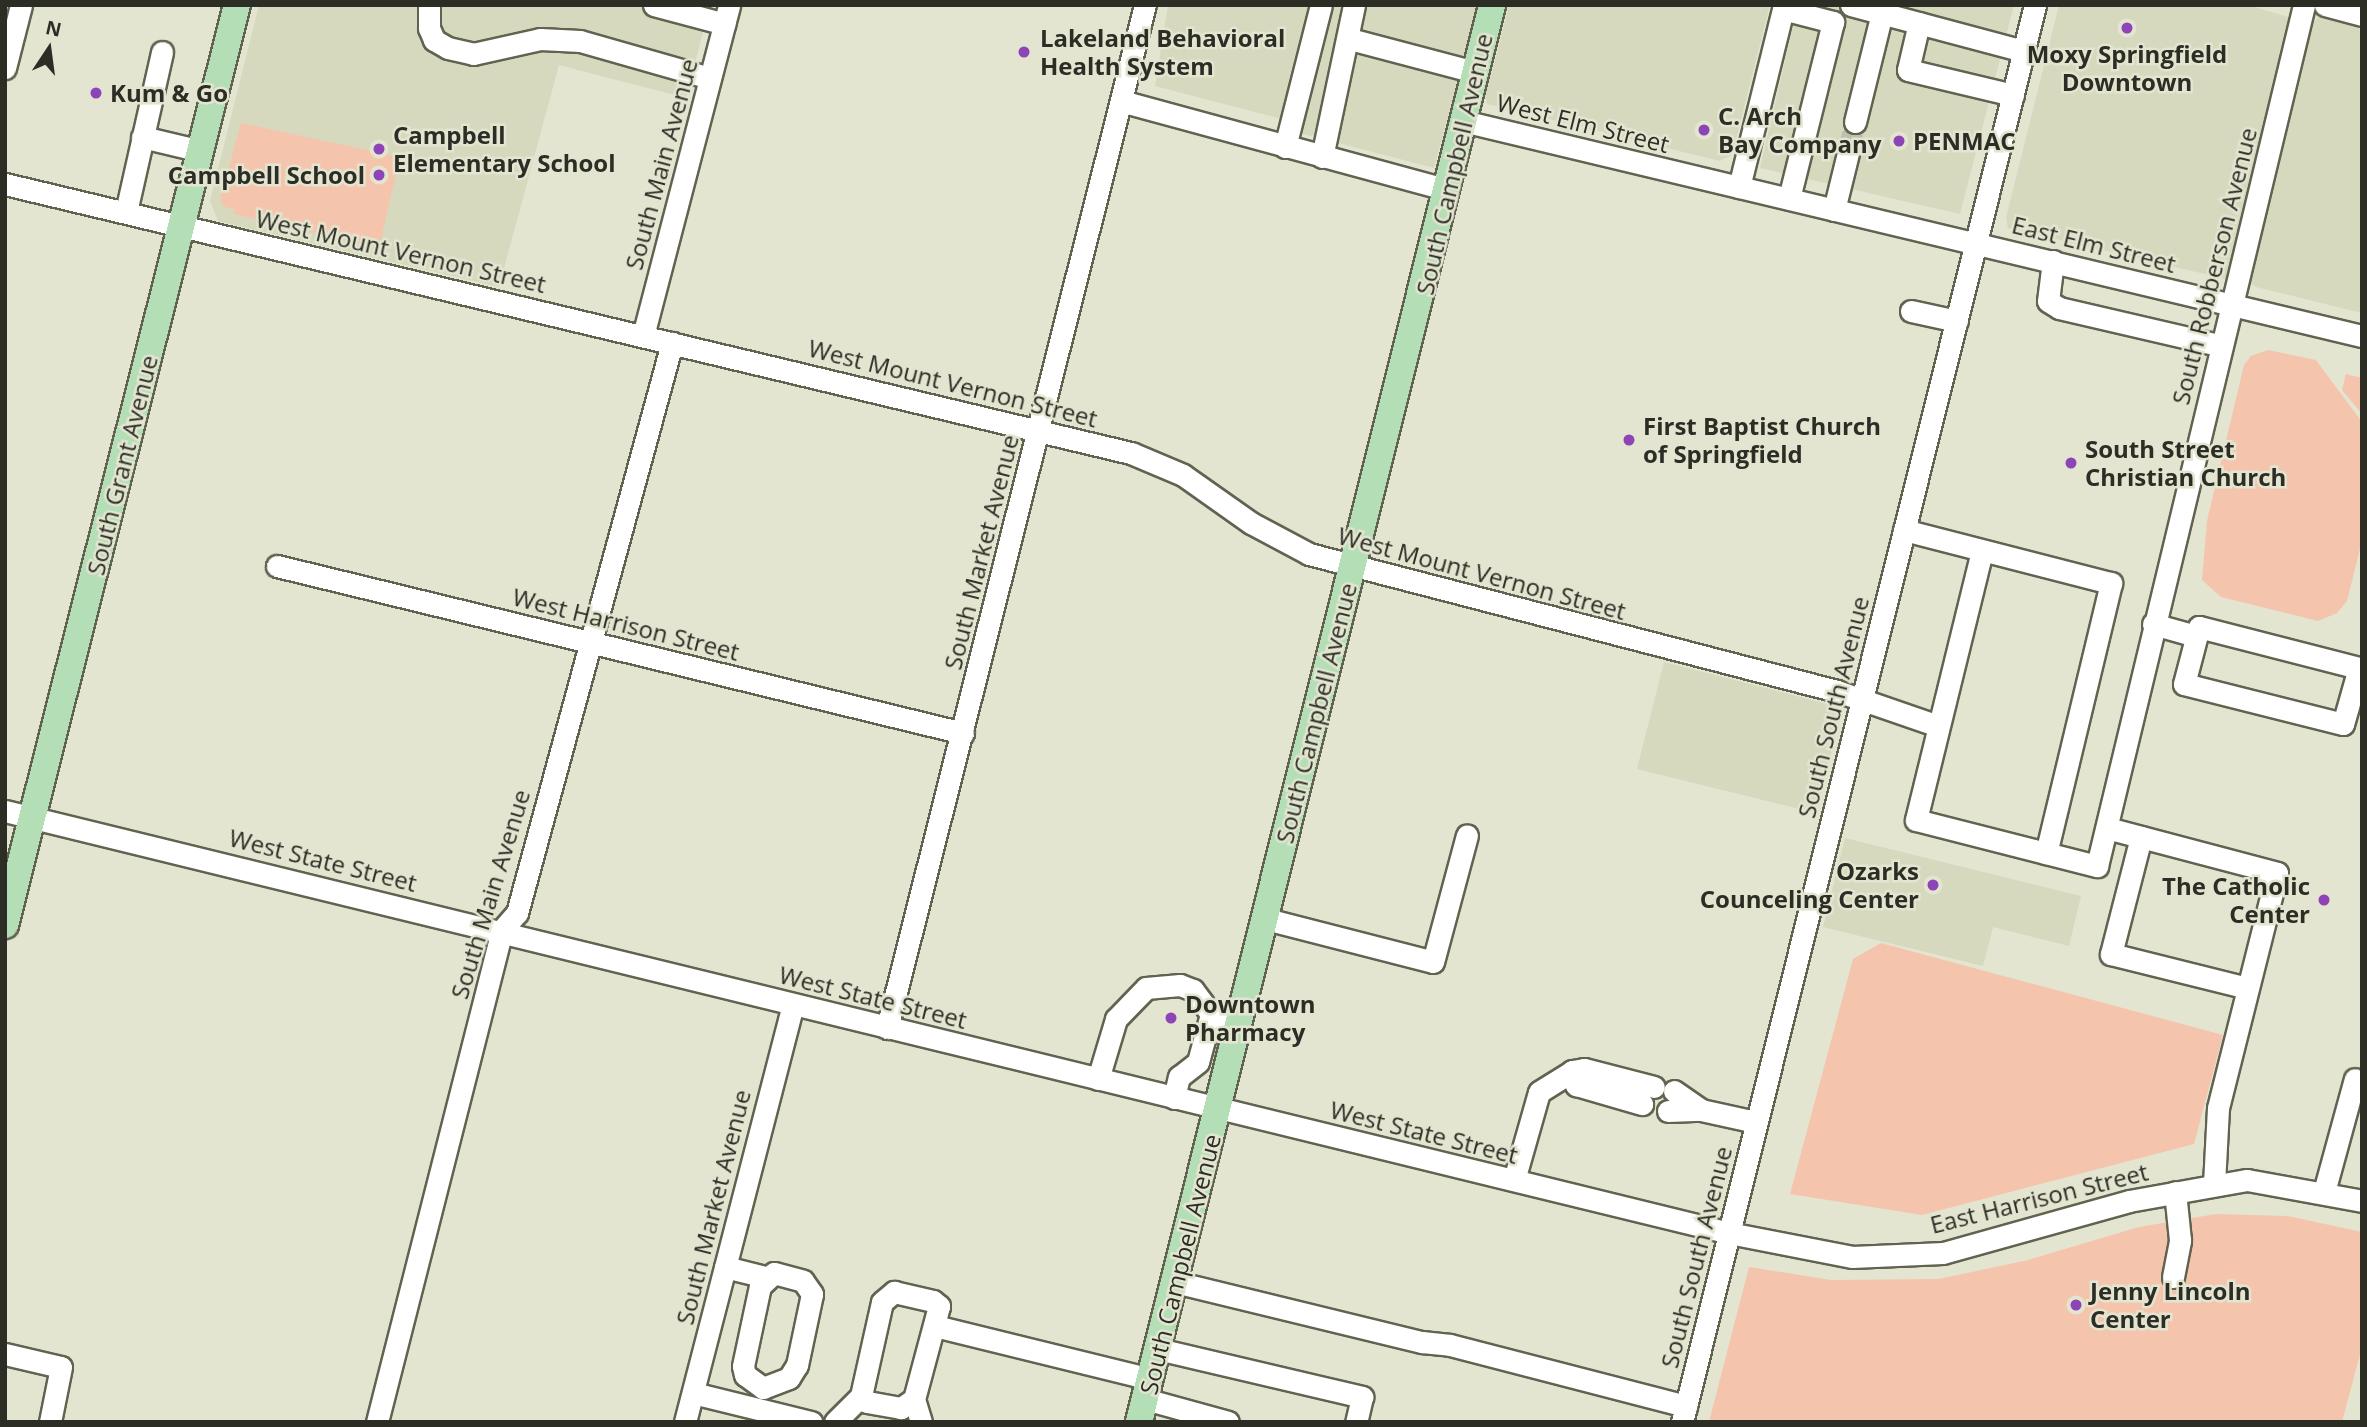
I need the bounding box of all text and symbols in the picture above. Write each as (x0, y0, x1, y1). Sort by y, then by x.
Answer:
north arrow (14, 14, 84, 84)
text: N (43, 14, 64, 43)
marker: Moxy Springfield Downtown (2119, 20, 2135, 36)
place label: Lakeland Behavioral Health System (1040, 24, 1285, 80)
street label: South Campbell Avenue (1410, 31, 1498, 297)
place label: Moxy Springfield Downtown (2027, 40, 2227, 96)
marker: Lakeland Behavioral Health System (1014, 42, 1034, 62)
street label: South Main Avenue (619, 55, 703, 273)
place label: Kum & Go (110, 79, 228, 107)
marker: Kum & Go (88, 85, 104, 101)
street label: West Elm Street (1494, 88, 1672, 158)
place label: C. Arch Bay Company (1718, 102, 1881, 158)
place label: Campbell Elementary School (393, 121, 616, 177)
marker: C. Arch Bay Company (1696, 122, 1712, 138)
street label: South Robberson Avenue (2166, 125, 2262, 407)
place label: PENMAC (1913, 127, 2016, 155)
marker: PENMAC (1891, 133, 1907, 149)
marker: Campbell Elementary School (371, 141, 387, 157)
place label: Campbell School (168, 161, 365, 189)
marker: Campbell School (371, 167, 387, 183)
street label: West Mount Vernon Street (253, 204, 549, 298)
street label: East Elm Street (2009, 210, 2179, 278)
street label: West Mount Vernon Street (806, 333, 1100, 433)
street label: South Grant Avenue (81, 352, 163, 578)
place label: First Baptist Church of Springfield (1643, 412, 1881, 468)
street label: South Market Avenue (938, 432, 1024, 672)
marker: First Baptist Church of Springfield (1621, 432, 1637, 448)
place label: South Street Christian Church (2085, 435, 2286, 491)
marker: South Street Christian Church (2063, 455, 2079, 471)
street label: West Mount Vernon Street (1335, 521, 1629, 625)
street label: South Campbell Avenue (1270, 580, 1362, 846)
street label: West Harrison Street (510, 582, 742, 666)
street label: South South Avenue (1792, 593, 1874, 821)
street label: South Main Avenue (444, 786, 536, 1002)
street label: West State Street (226, 823, 420, 897)
place label: Ozarks Counceling Center (1700, 857, 1919, 913)
place label: The Catholic Center (2162, 872, 2310, 928)
marker: Ozarks Counceling Center (1925, 877, 1941, 893)
marker: The Catholic Center (2316, 892, 2332, 908)
street label: West State Street (776, 960, 970, 1034)
place label: Downtown Pharmacy (1185, 990, 1316, 1046)
marker: Downtown Pharmacy (1163, 1010, 1179, 1026)
street label: South Market Avenue (670, 1087, 756, 1327)
street label: West State Street (1327, 1095, 1521, 1169)
street label: South Campbell Avenue (1134, 1131, 1226, 1397)
street label: South South Avenue (1655, 1143, 1737, 1371)
street label: East Harrison Street (1927, 1157, 2151, 1239)
place label: Jenny Lincoln Center (2090, 1277, 2251, 1333)
marker: Jenny Lincoln Center (2068, 1297, 2084, 1313)

